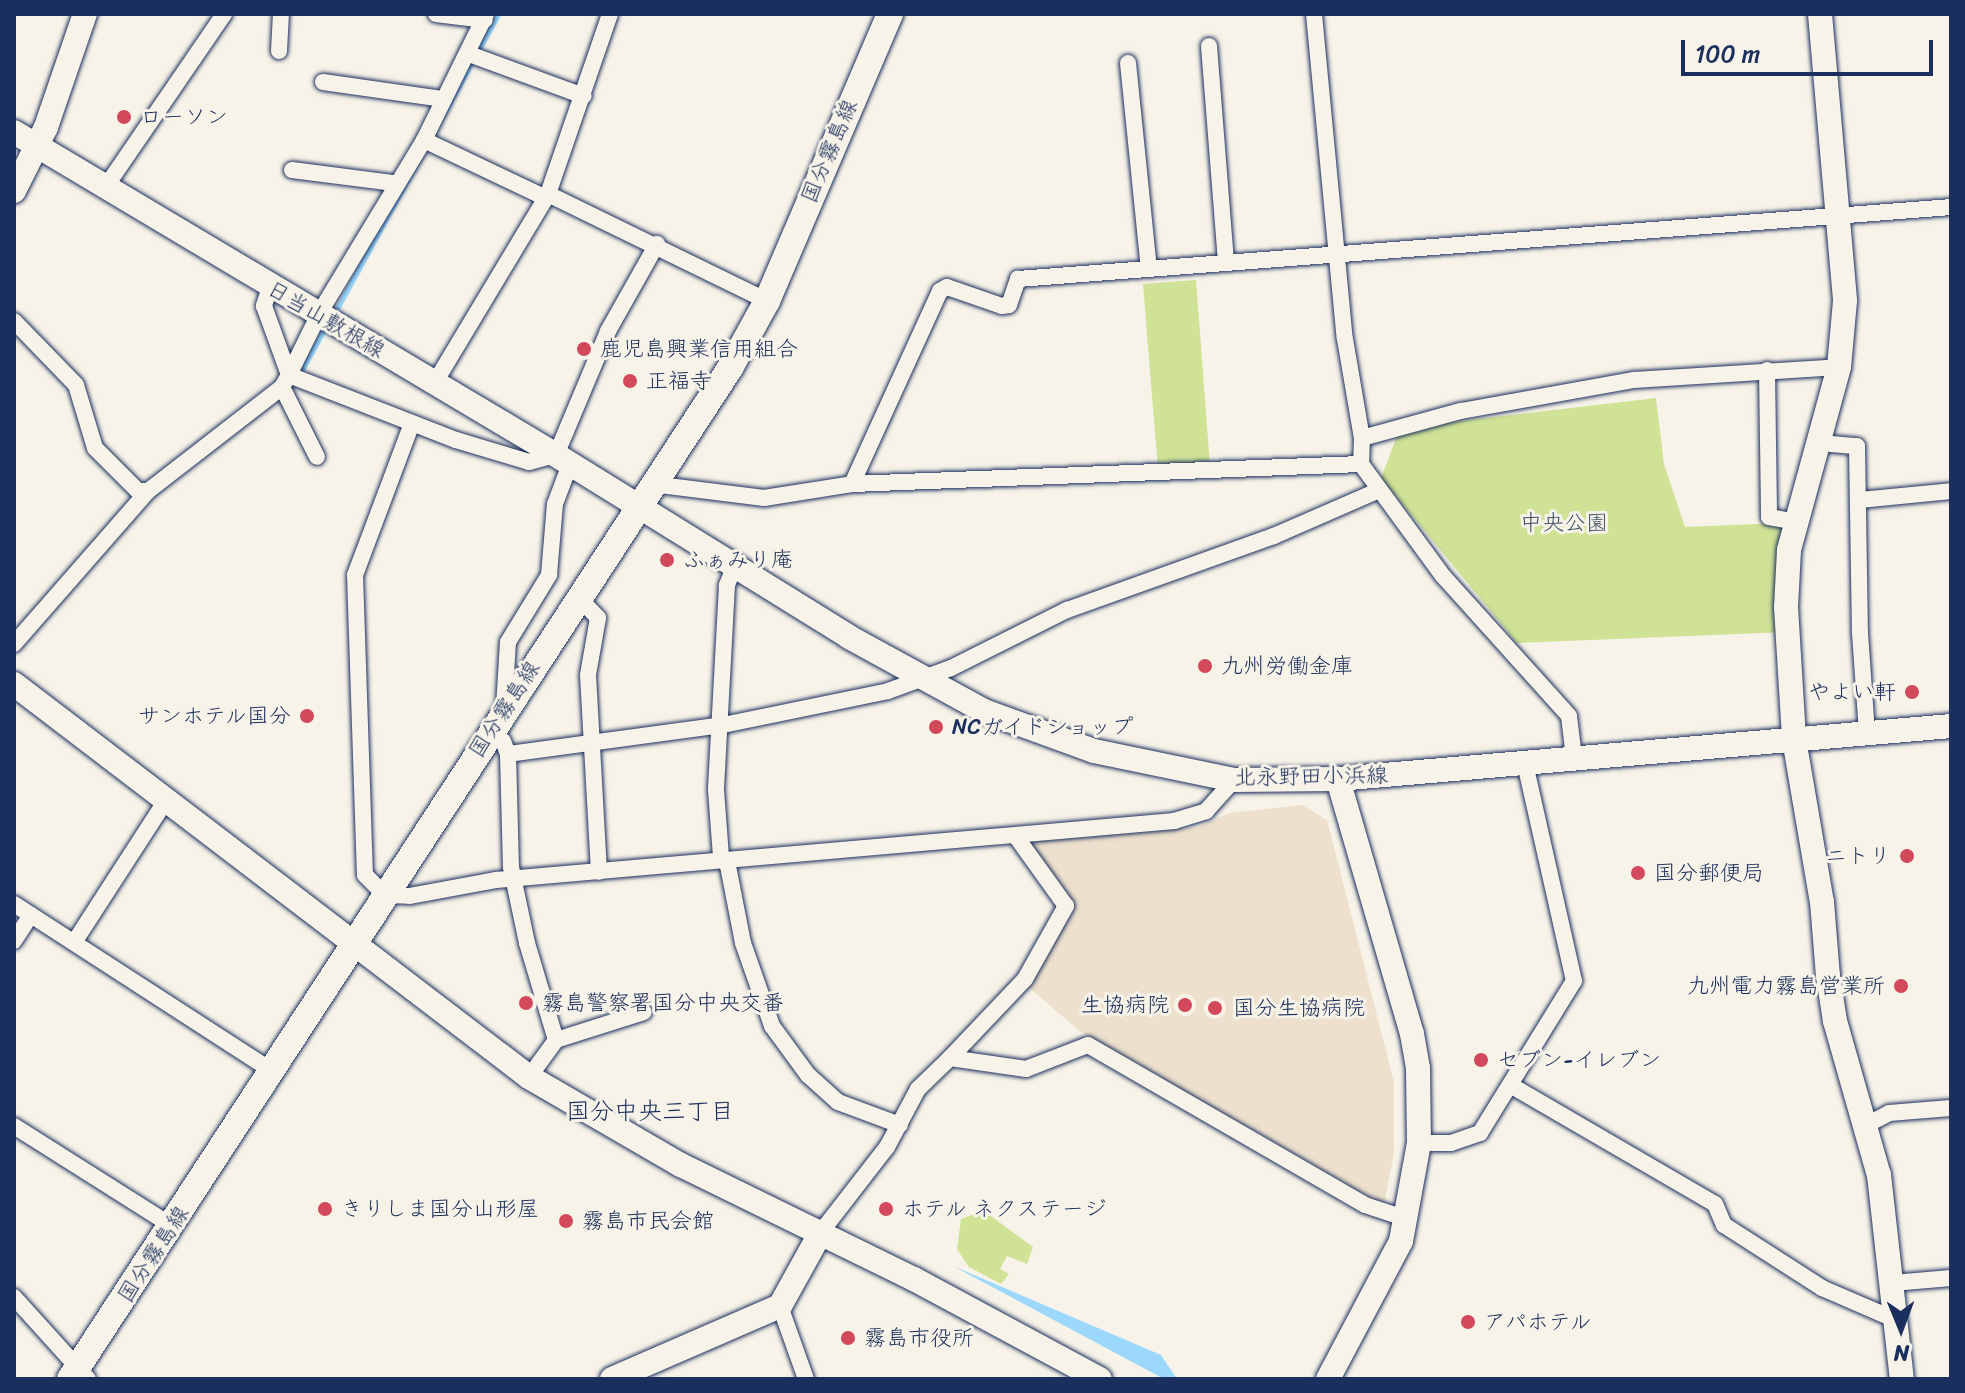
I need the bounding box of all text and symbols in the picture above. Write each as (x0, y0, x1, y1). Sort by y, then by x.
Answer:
scale bar (1685, 24, 1937, 74)
text: 100 m (1695, 33, 1760, 75)
street label: 国分霧島線 (795, 95, 863, 207)
place label: ローソン (140, 104, 228, 130)
marker: ローソン (115, 108, 133, 126)
street label: 日当山敷根線 (262, 275, 390, 363)
place label: 鹿児島興業信用組合 (600, 336, 798, 362)
marker: 鹿児島興業信用組合 (575, 340, 593, 358)
place label: 正福寺 (646, 368, 712, 394)
marker: 正福寺 (621, 372, 639, 390)
park label: 中央公園 (1520, 510, 1608, 536)
place label: ふぁみり庵 (683, 547, 793, 573)
marker: ふぁみり庵 (658, 551, 676, 569)
place label: 九州労働金庫 (1221, 653, 1353, 679)
street label: 国分霧島線 (463, 656, 545, 762)
marker: 九州労働金庫 (1196, 657, 1214, 675)
place label: やよい軒 (1808, 679, 1896, 705)
marker: やよい軒 (1903, 683, 1921, 701)
place label: サンホテル国分 (137, 703, 291, 729)
marker: サンホテル国分 (298, 707, 316, 725)
place label: NCガイドショップ (952, 714, 1135, 740)
marker: NCガイドショップ (927, 718, 945, 736)
street label: 北永野田小浜線 (1234, 761, 1388, 791)
place label: ニトリ (1825, 843, 1891, 869)
marker: ニトリ (1898, 847, 1916, 865)
place label: 国分郵便局 (1654, 860, 1764, 886)
marker: 国分郵便局 (1629, 864, 1647, 882)
place label: 九州電力霧島営業所 (1687, 973, 1885, 999)
marker: 九州電力霧島営業所 (1892, 977, 1910, 995)
place label: 霧島警察署国分中央交番 (542, 990, 784, 1016)
place label: 生協病院 (1081, 992, 1169, 1018)
marker: 霧島警察署国分中央交番 (517, 994, 535, 1012)
place label: 国分生協病院 (1233, 995, 1365, 1021)
marker: 生協病院 (1176, 996, 1194, 1014)
marker: 国分生協病院 (1204, 997, 1226, 1019)
place label: セブン-イレブン (1497, 1047, 1661, 1073)
marker: セブン-イレブン (1472, 1051, 1490, 1069)
district label: 国分中央三丁目 (566, 1098, 734, 1126)
place label: きりしま国分山形屋 (341, 1196, 539, 1222)
place label: ホテル ネクステージ (902, 1196, 1106, 1222)
marker: きりしま国分山形屋 (316, 1200, 334, 1218)
marker: ホテル ネクステージ (877, 1200, 895, 1218)
street label: 国分霧島線 (112, 1201, 194, 1307)
place label: 霧島市民会館 (582, 1208, 714, 1234)
marker: 霧島市民会館 (557, 1212, 575, 1230)
north arrow (1861, 1289, 1941, 1369)
place label: アパホテル (1484, 1309, 1594, 1335)
marker: アパホテル (1459, 1313, 1477, 1331)
place label: 霧島市役所 (864, 1325, 974, 1351)
marker: 霧島市役所 (839, 1329, 857, 1347)
text: N (1893, 1334, 1909, 1373)

